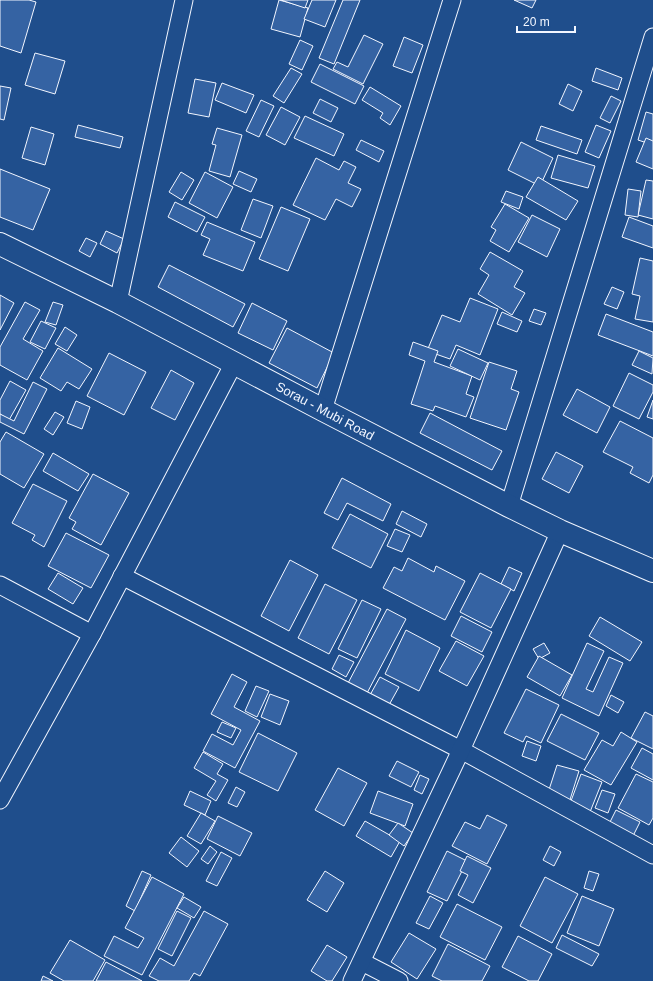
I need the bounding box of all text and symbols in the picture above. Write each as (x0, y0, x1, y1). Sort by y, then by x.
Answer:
scale bar (517, 8, 575, 34)
text: 20 m (523, 15, 550, 29)
street label: Sorau - Mubi Road (273, 379, 377, 443)

